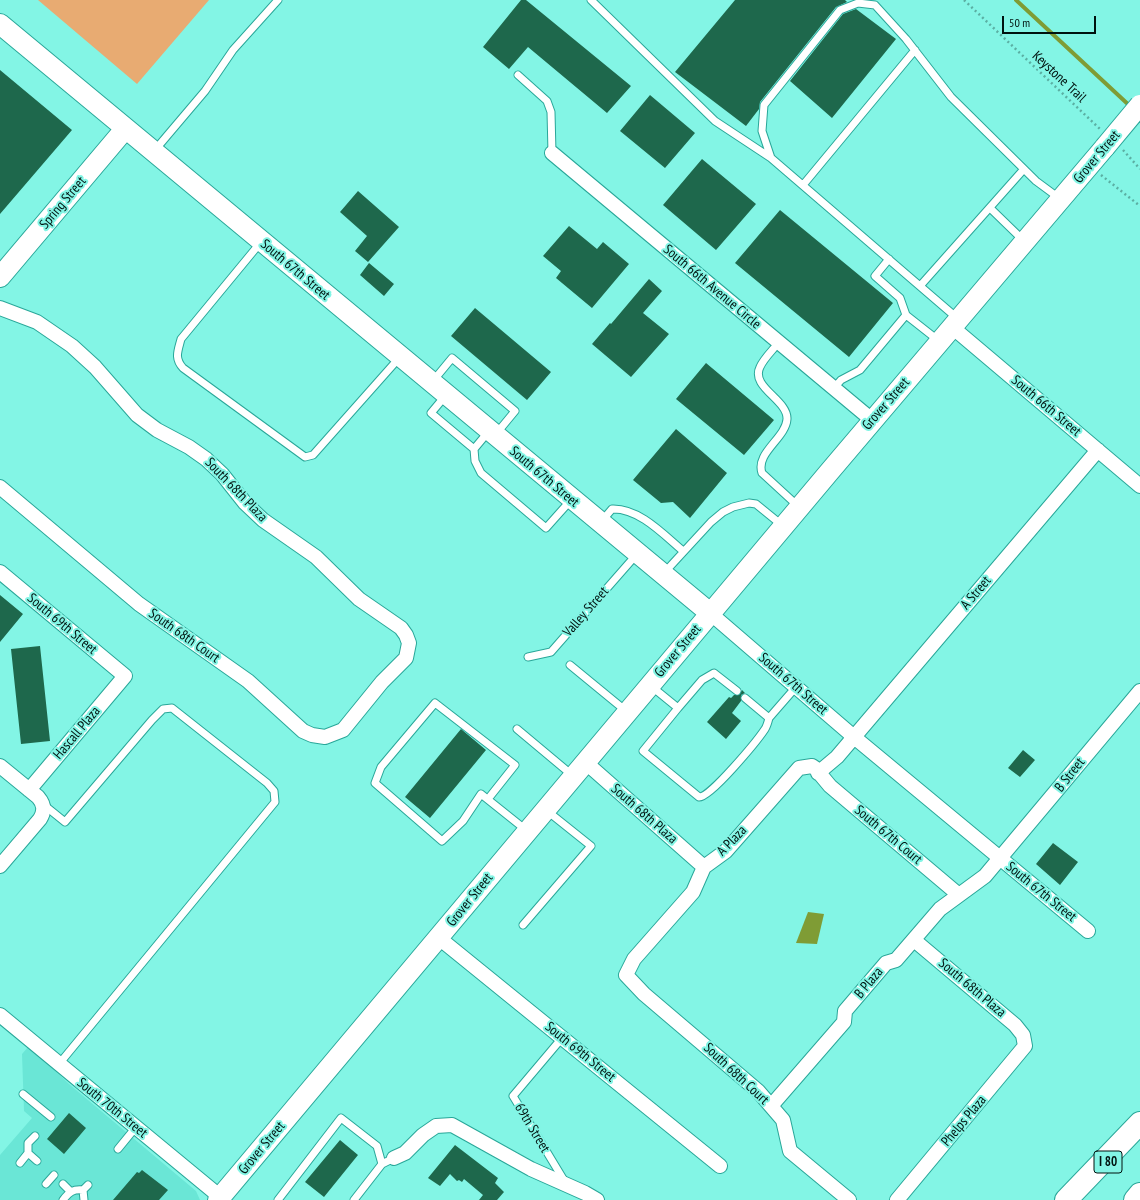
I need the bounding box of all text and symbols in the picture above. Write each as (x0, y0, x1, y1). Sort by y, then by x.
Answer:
scale bar (1004, 8, 1098, 34)
text: 50 m (1009, 15, 1030, 30)
street label: Keystone Trail (1029, 48, 1089, 106)
street label: Grover Street (1070, 127, 1124, 187)
street label: Spring Street (36, 173, 90, 233)
street label: South 67th Street (257, 236, 333, 304)
street label: South 66th Avenue Circle (660, 241, 764, 333)
street label: South 66th Street (1008, 372, 1084, 440)
street label: Grover Street (859, 374, 913, 434)
street label: South 67th Street (506, 443, 582, 511)
street label: South 68th Plaza (201, 454, 271, 526)
street label: A Street (957, 573, 995, 613)
street label: Valley Street (560, 584, 612, 640)
street label: South 69th Street (24, 590, 100, 658)
street label: South 68th Court (145, 605, 223, 667)
street label: Grover Street (651, 621, 705, 681)
street label: South 67th Street (755, 650, 831, 718)
street label: Hascall Plaza (50, 703, 104, 763)
street label: B Street (1052, 755, 1088, 795)
street label: South 68th Plaza (607, 781, 681, 847)
street label: South 67th Court (851, 802, 925, 868)
street label: A Plaza (714, 822, 750, 860)
street label: South 67th Street (1002, 859, 1080, 925)
street label: Grover Street (443, 870, 497, 930)
street label: South 68th Plaza (935, 955, 1009, 1021)
street label: B Plaza (851, 964, 887, 1002)
street label: South 69th Street (541, 1019, 619, 1085)
street label: South 68th Court (700, 1040, 772, 1108)
street label: South 70th Street (73, 1075, 151, 1141)
street label: Phelps Plaza (938, 1092, 990, 1150)
street label: 69th Street (511, 1100, 553, 1156)
street label: Grover Street (235, 1118, 289, 1178)
road number: I 80 (1094, 1151, 1122, 1173)

